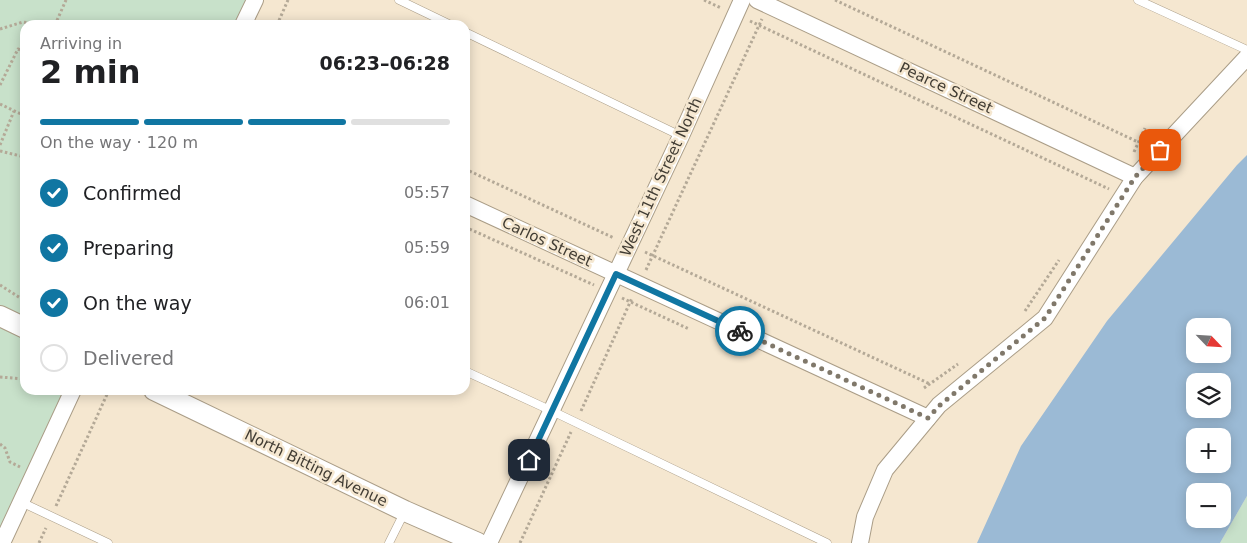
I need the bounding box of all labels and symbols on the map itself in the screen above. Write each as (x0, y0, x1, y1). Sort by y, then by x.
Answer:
street label: Pearce Street (897, 59, 995, 117)
street label: West 11th Street North (616, 95, 706, 259)
pin (1139, 129, 1181, 171)
street label: Carlos Street (499, 213, 595, 271)
courier (715, 306, 765, 356)
north arrow (1186, 318, 1231, 362)
street label: North Bitting Avenue (242, 426, 390, 510)
pin (508, 439, 550, 481)

